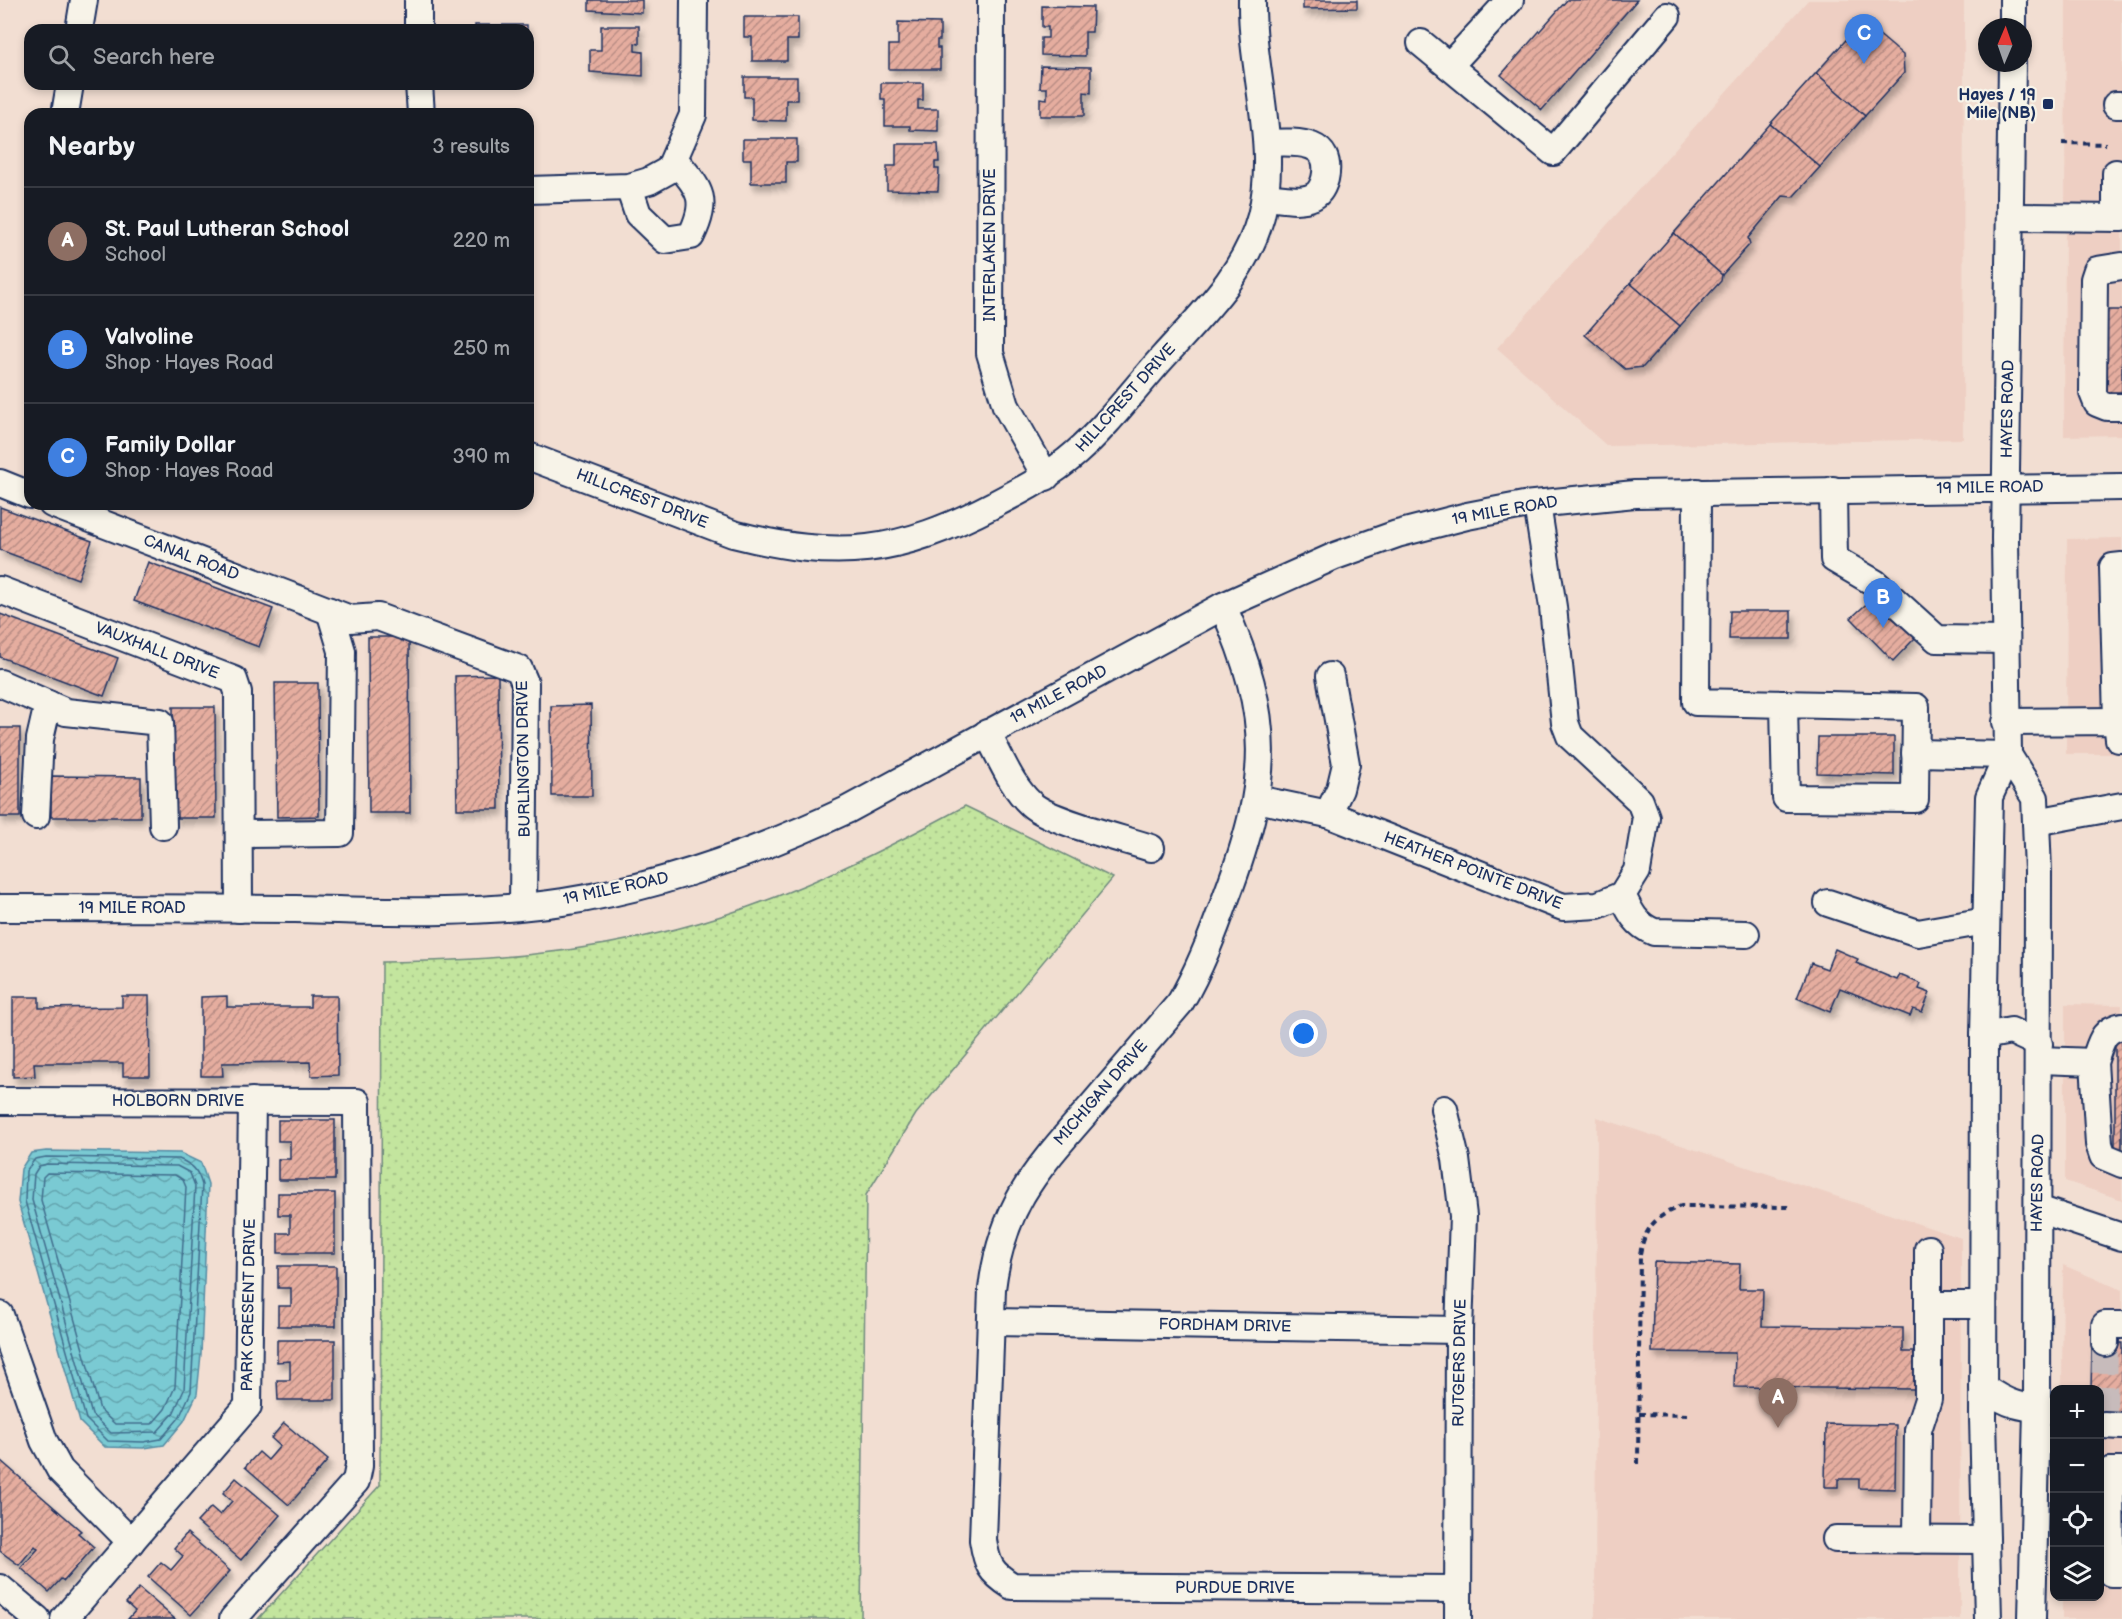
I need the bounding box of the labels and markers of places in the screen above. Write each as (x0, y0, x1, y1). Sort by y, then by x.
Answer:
pin: C (1844, 14, 1884, 64)
place label: Hayes / 19 Mile (NB) (1958, 86, 2036, 123)
marker: Hayes / 19 Mile (NB) (2041, 97, 2055, 111)
pin: B (1864, 578, 1902, 628)
pin: A (1758, 1378, 1798, 1428)

